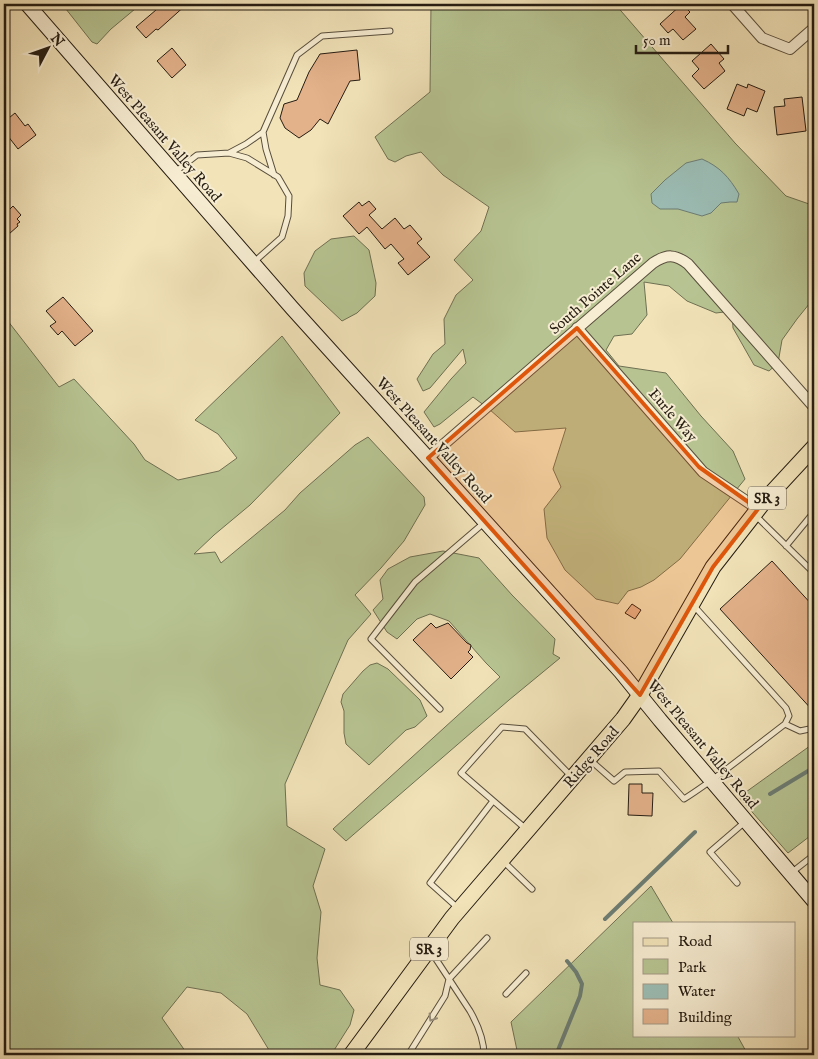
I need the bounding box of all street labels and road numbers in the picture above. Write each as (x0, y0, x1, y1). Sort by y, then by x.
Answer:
street label: West Pleasant Valley Road (104, 70, 226, 207)
street label: South Pointe Lane (545, 248, 645, 338)
street label: West Pleasant Valley Road (372, 373, 496, 508)
street label: Eurle Way (644, 385, 702, 447)
road number: SR 3 (748, 486, 786, 509)
street label: West Pleasant Valley Road (643, 676, 763, 814)
street label: Ridge Road (559, 722, 624, 792)
road number: SR 3 (410, 938, 448, 961)

